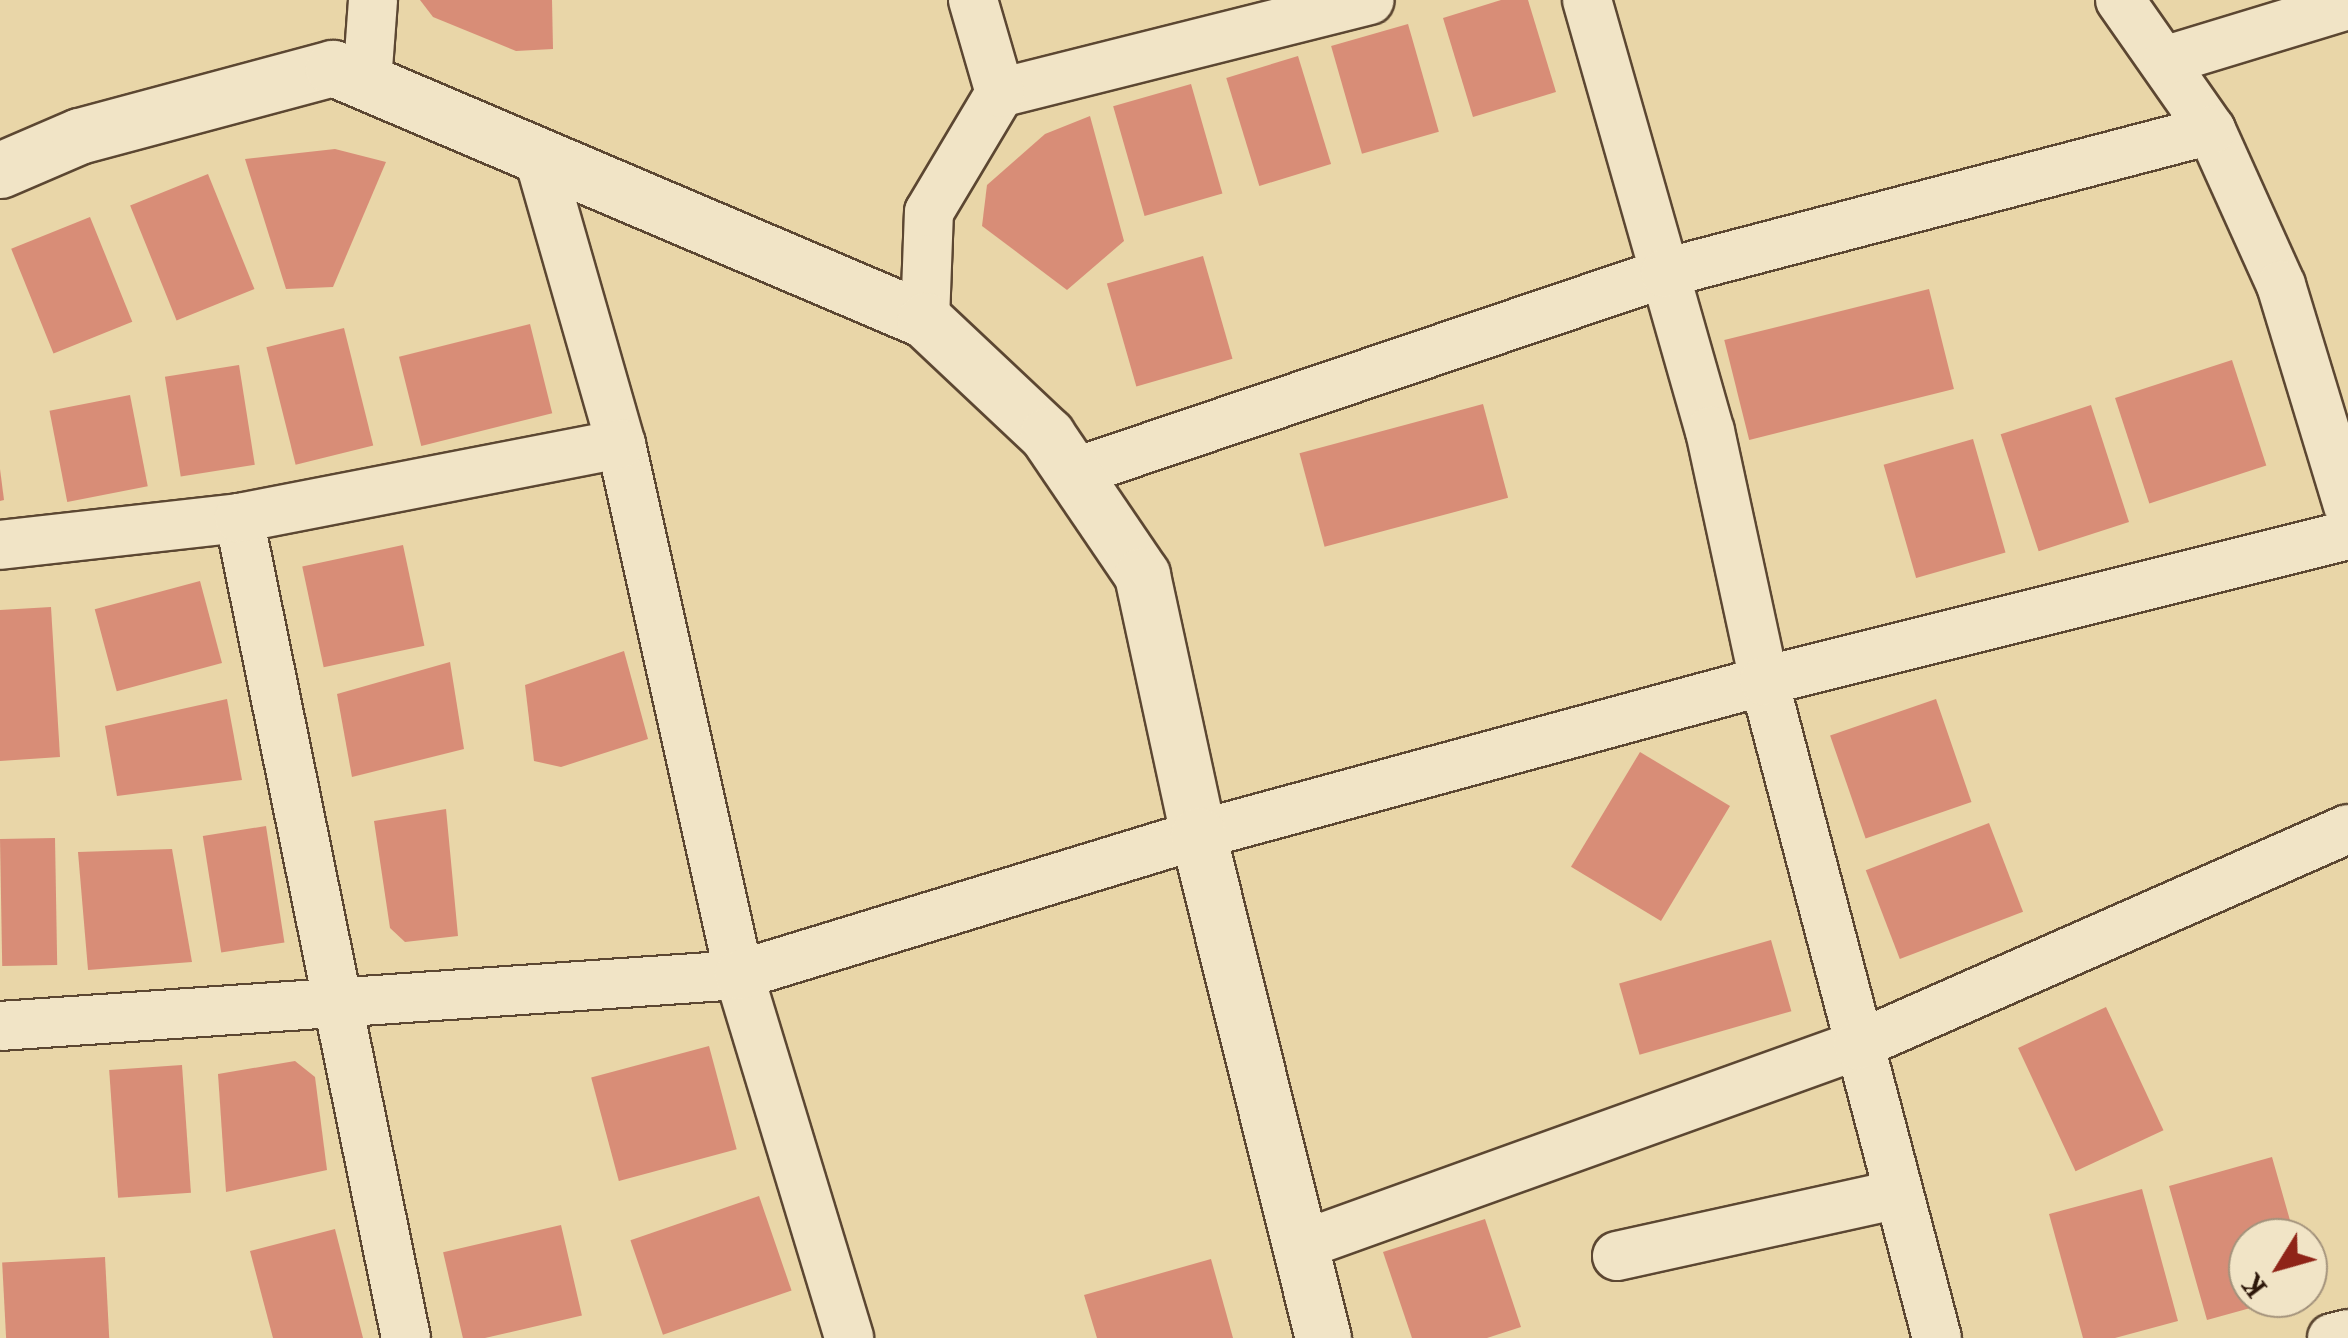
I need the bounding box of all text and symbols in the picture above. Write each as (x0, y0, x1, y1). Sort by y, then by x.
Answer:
north arrow (2228, 1218, 2328, 1318)
text: K (2235, 1267, 2275, 1304)

